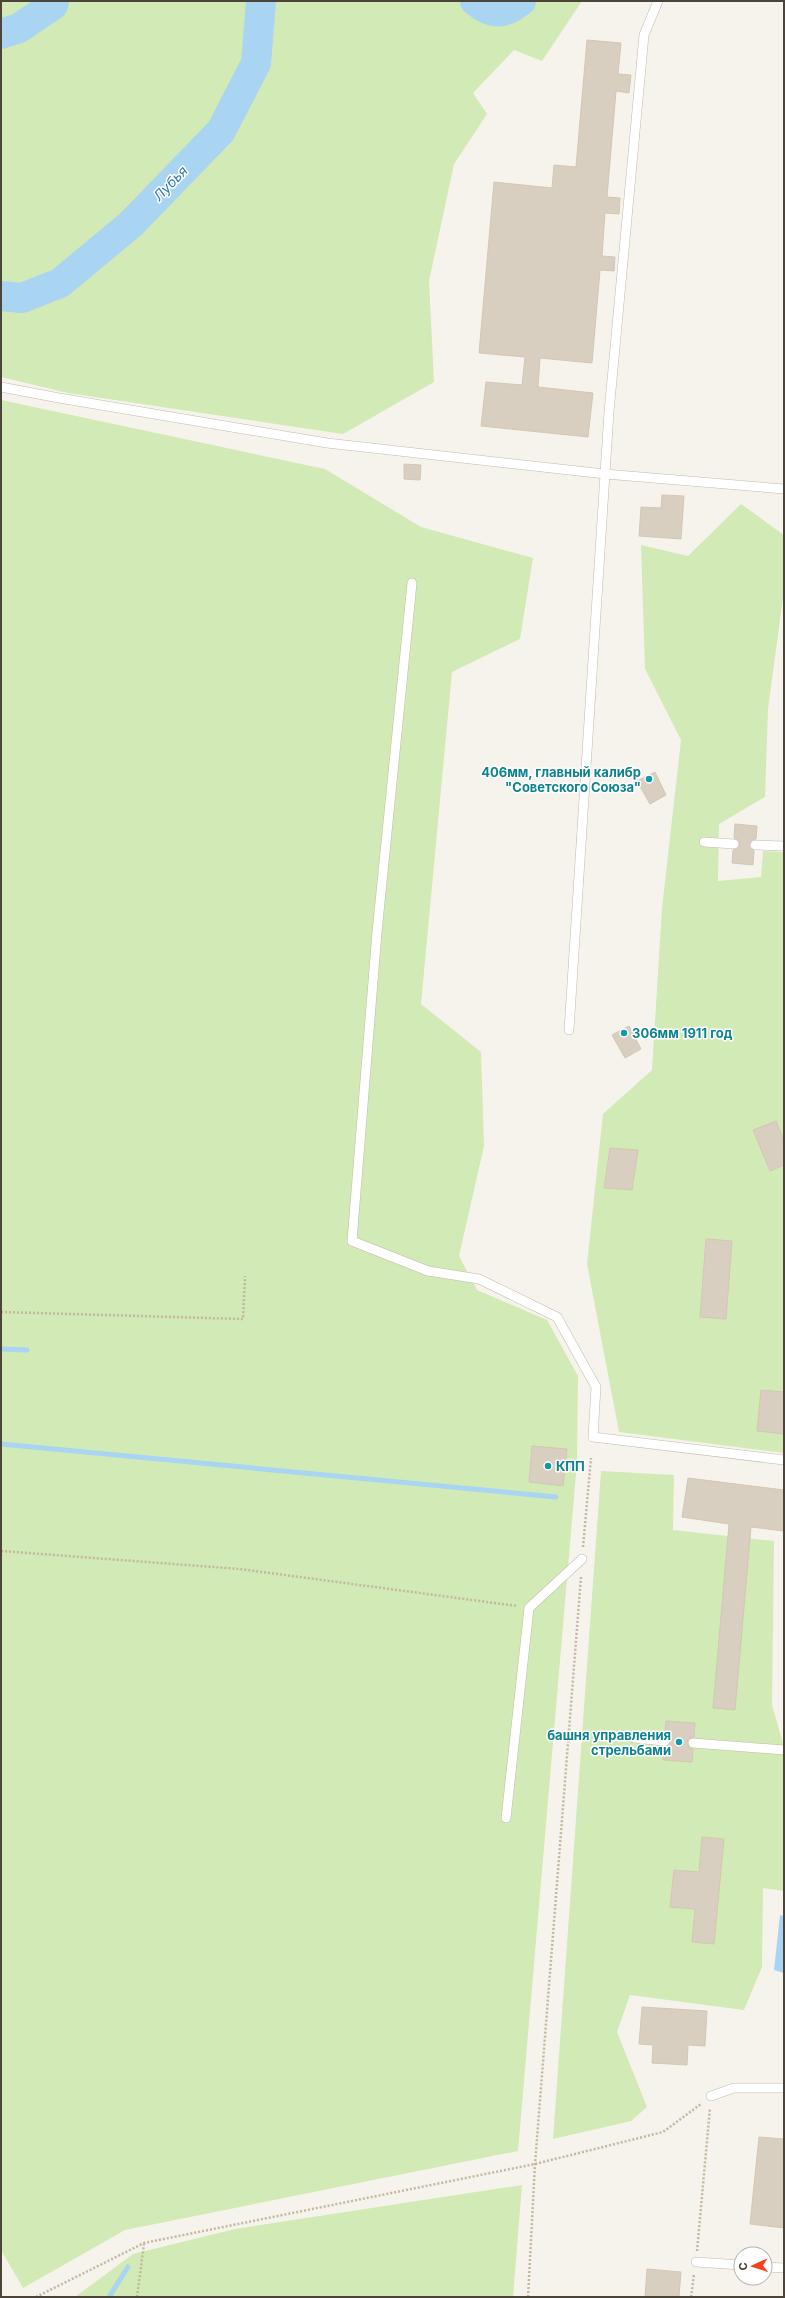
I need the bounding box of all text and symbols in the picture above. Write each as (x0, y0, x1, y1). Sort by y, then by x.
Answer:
water label: Лубья (149, 162, 191, 204)
place label: 406мм, главный калибр "Советского Союза" (481, 764, 641, 795)
marker: 406мм, главный калибр "Советского Союза" (644, 774, 654, 784)
place label: 306мм 1911 год (632, 1025, 733, 1041)
marker: 306мм 1911 год (619, 1028, 629, 1038)
place label: КПП (556, 1458, 585, 1474)
marker: КПП (543, 1461, 553, 1471)
place label: башня управления стрельбами (547, 1727, 671, 1758)
marker: башня управления стрельбами (674, 1737, 684, 1747)
north arrow (733, 2246, 773, 2286)
text: С (736, 2262, 750, 2271)

